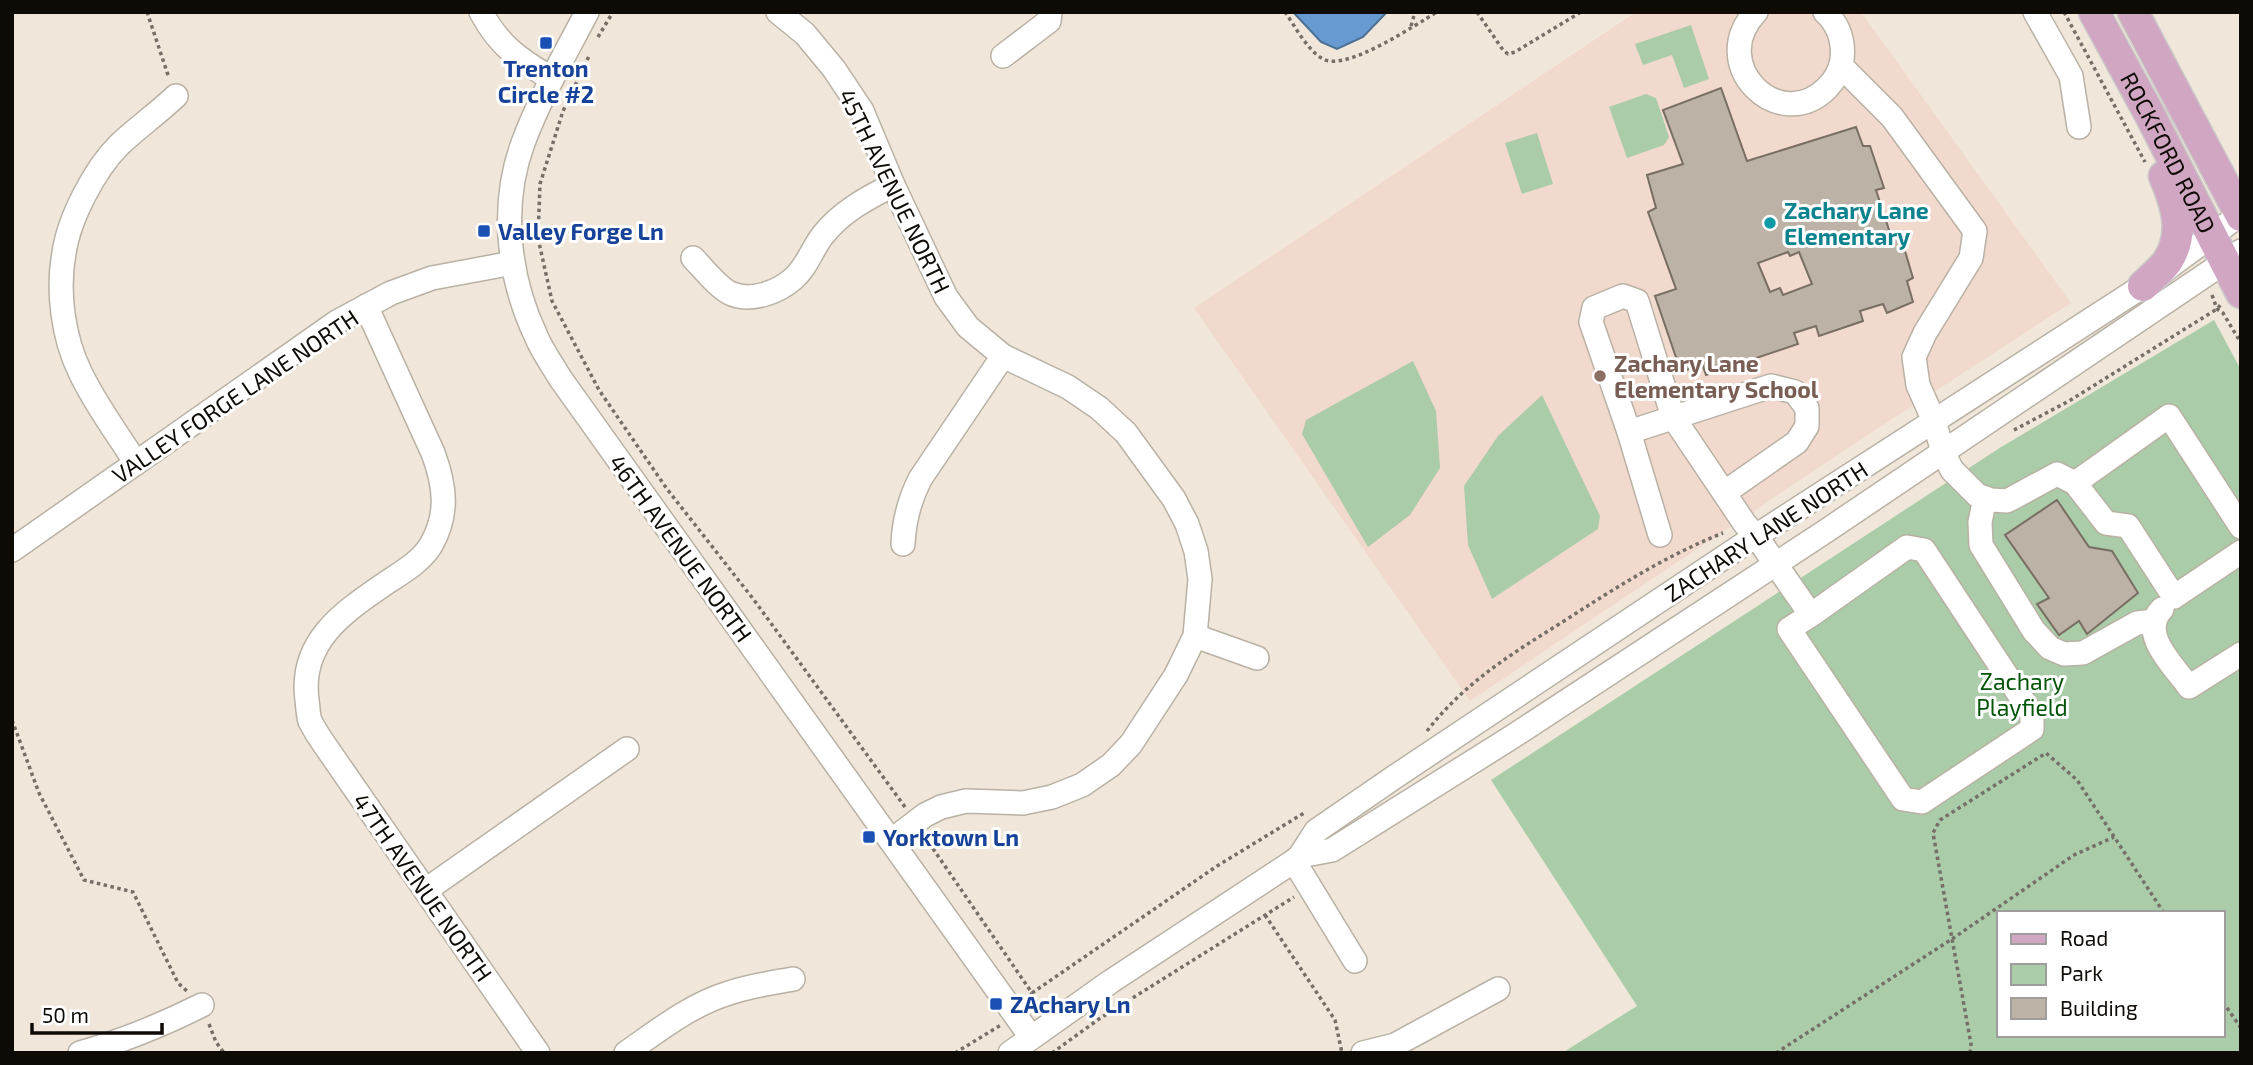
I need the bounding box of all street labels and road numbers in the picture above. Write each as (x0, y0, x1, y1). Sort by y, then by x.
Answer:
street label: ROCKFORD ROAD (2115, 67, 2222, 238)
street label: 45TH AVENUE NORTH (833, 84, 957, 298)
street label: VALLEY FORGE LANE NORTH (107, 303, 363, 489)
street label: 46TH AVENUE NORTH (604, 449, 758, 647)
street label: ZACHARY LANE NORTH (1659, 455, 1873, 607)
street label: 47TH AVENUE NORTH (347, 787, 499, 987)

